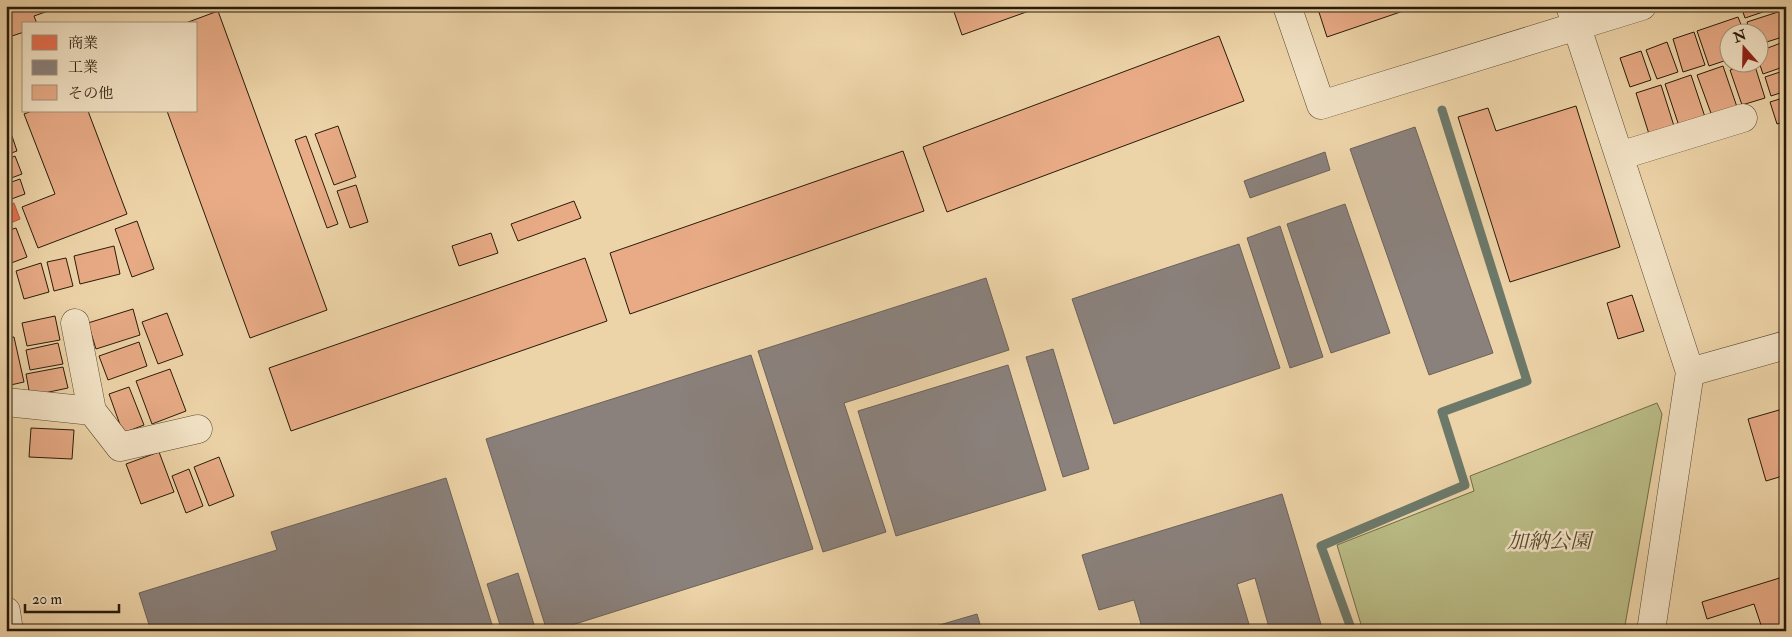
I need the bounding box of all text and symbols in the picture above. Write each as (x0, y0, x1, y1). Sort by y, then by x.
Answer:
legend (22, 22, 198, 112)
north arrow (1720, 22, 1770, 72)
text: N (1730, 26, 1749, 47)
text: 商業 (68, 34, 98, 53)
text: 工業 (68, 58, 98, 77)
text: その他 (68, 84, 113, 103)
park label: 加納公園 (1507, 528, 1594, 555)
scale bar (25, 582, 119, 614)
text: 20 m (32, 590, 62, 609)

